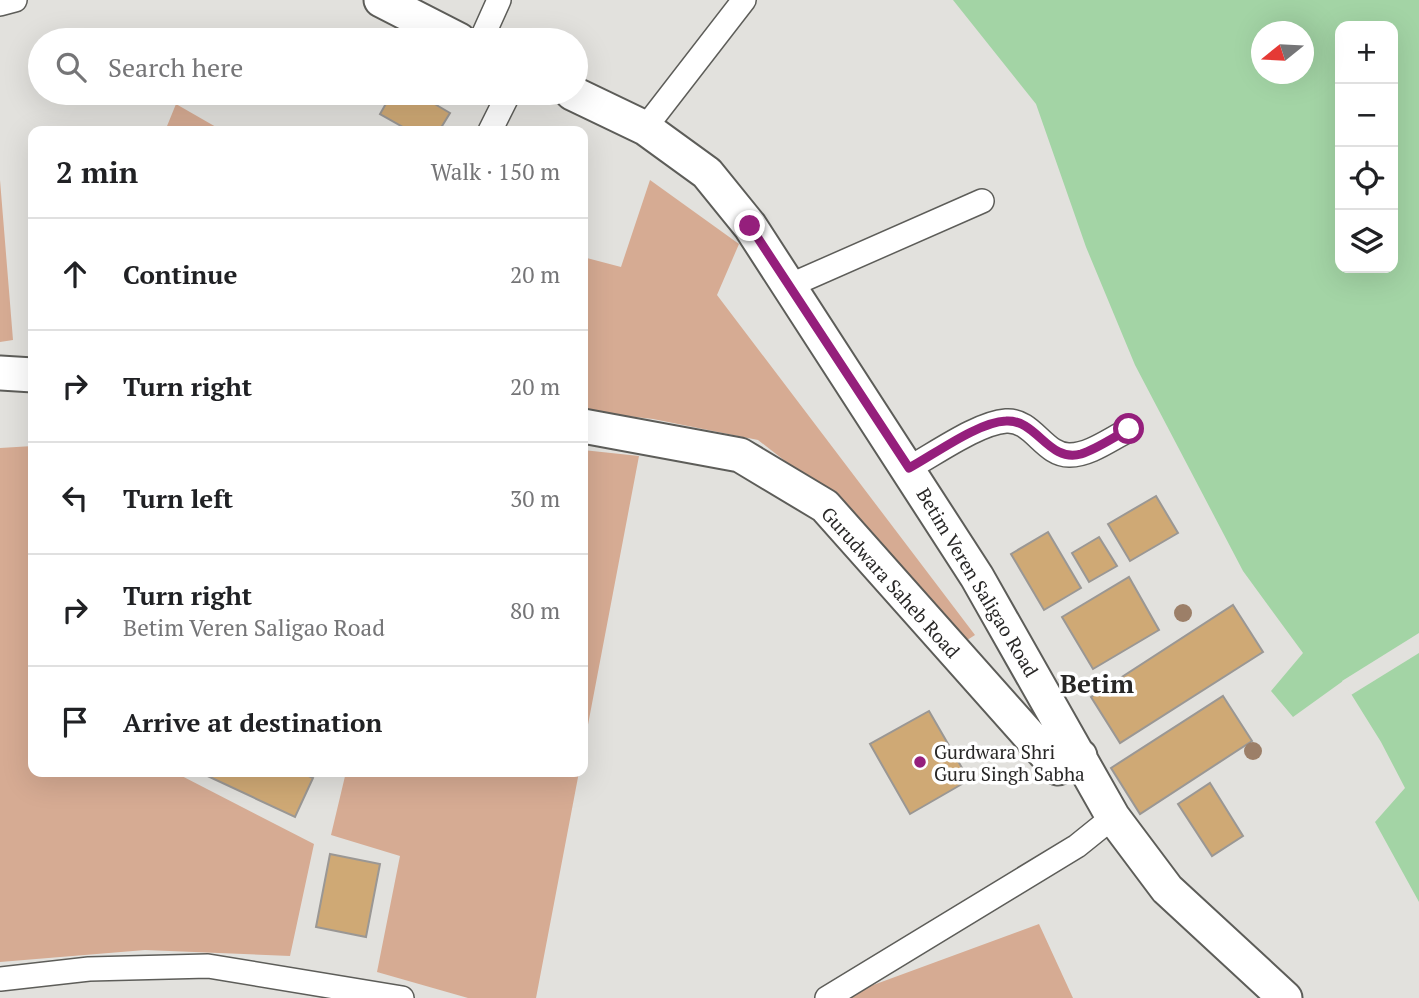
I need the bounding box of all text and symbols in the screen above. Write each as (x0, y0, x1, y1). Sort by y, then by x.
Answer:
north arrow (1251, 21, 1314, 84)
map controls (1335, 21, 1398, 273)
button: + (1335, 21, 1398, 84)
search box (28, 28, 588, 105)
icon: search (52, 48, 90, 86)
text: Search here (108, 50, 243, 84)
button: − (1335, 84, 1398, 147)
button: locate (1335, 147, 1398, 210)
text: 2 min (56, 152, 138, 192)
text: Walk · 150 m (431, 156, 560, 187)
route end (734, 210, 765, 241)
button: layers (1335, 210, 1398, 273)
icon: ahead (56, 255, 94, 293)
text: Continue (123, 257, 237, 291)
text: 20 m (510, 259, 560, 290)
icon: right (56, 367, 94, 405)
text: Turn right (123, 369, 252, 403)
text: 20 m (510, 371, 560, 402)
route start (1113, 413, 1144, 444)
icon: left (56, 479, 94, 517)
text: Turn left (123, 481, 233, 515)
text: 30 m (510, 483, 560, 514)
street label: Betim Veren Saligao Road (912, 483, 1045, 682)
street label: Gurudwara Saheb Road (816, 501, 966, 663)
text: Turn right (123, 578, 252, 612)
icon: right (56, 591, 94, 629)
text: 80 m (510, 595, 560, 626)
text: Betim Veren Saligao Road (123, 612, 385, 643)
district label: Betim (1060, 666, 1134, 700)
icon: arrive (56, 703, 94, 741)
text: Arrive at destination (123, 705, 382, 739)
place label: Gurdwara Shri Guru Singh Sabha (934, 739, 1085, 786)
marker: Gurdwara Shri Guru Singh Sabha (912, 754, 928, 770)

